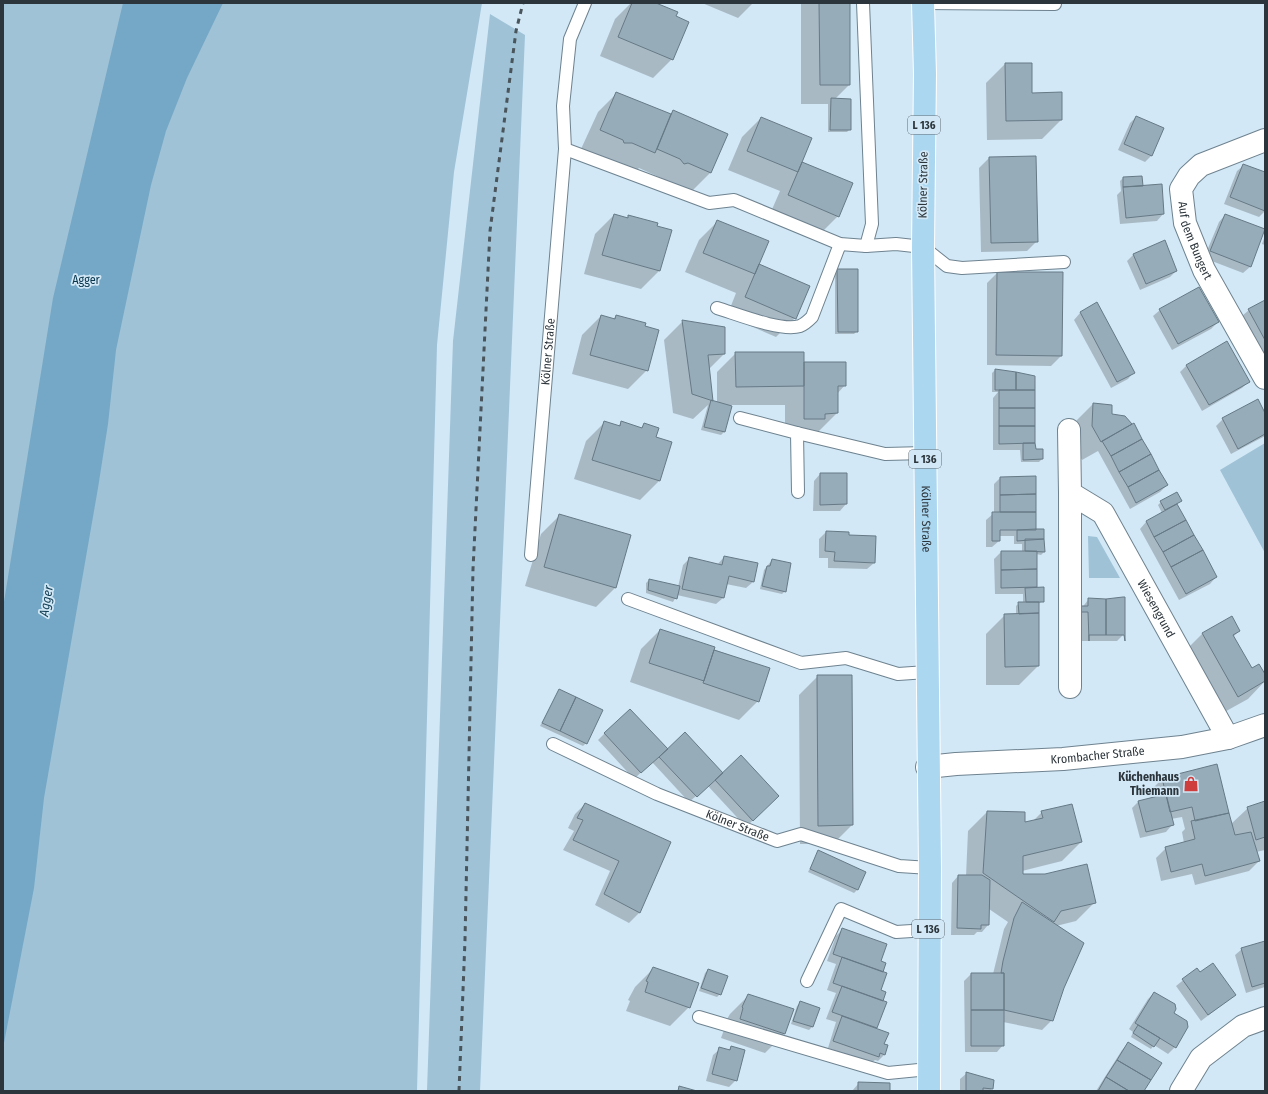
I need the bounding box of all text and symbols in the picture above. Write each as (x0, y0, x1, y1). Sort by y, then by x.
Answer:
road number: L 136 (908, 116, 940, 134)
street label: Kölner Straße (915, 151, 931, 219)
street label: Auf dem Bungert (1176, 201, 1215, 282)
park label: Agger (72, 273, 101, 287)
street label: Kölner Straße (538, 318, 558, 386)
road number: L 136 (909, 450, 941, 468)
street label: Kölner Straße (919, 485, 933, 553)
street label: Wiesengrund (1134, 577, 1178, 640)
water label: Agger (36, 584, 56, 618)
street label: Krombacher Straße (1050, 744, 1145, 767)
place label: Küchenhaus Thiemann (1118, 770, 1180, 798)
shop icon: Küchenhaus Thiemann (1182, 775, 1200, 793)
street label: Kölner Straße (704, 807, 771, 844)
road number: L 136 (912, 920, 944, 938)

